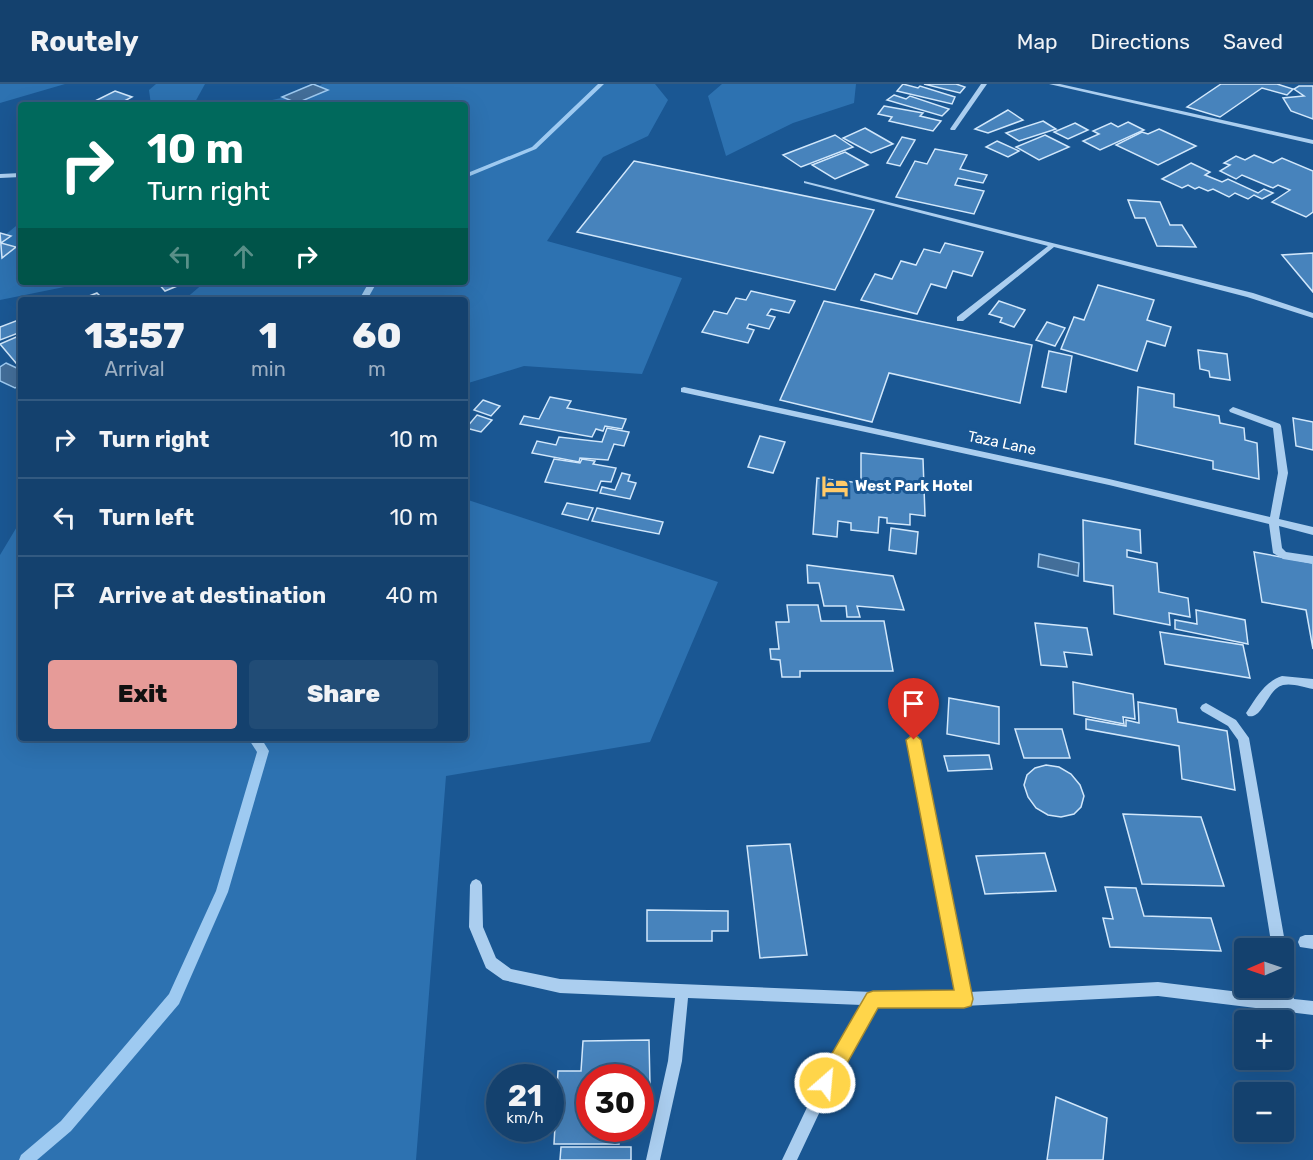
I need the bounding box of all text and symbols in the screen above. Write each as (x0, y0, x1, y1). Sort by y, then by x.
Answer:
text: Routely (30, 25, 139, 58)
text: Map (1017, 29, 1058, 54)
text: Directions (1091, 29, 1190, 54)
text: Saved (1223, 29, 1283, 54)
text: 10 m (147, 124, 244, 174)
icon: right (48, 126, 126, 204)
text: Turn right (147, 175, 270, 207)
icon: left (164, 240, 197, 273)
icon: ahead (227, 240, 260, 273)
icon: right (290, 240, 323, 273)
text: 13:57 (84, 314, 185, 357)
text: 1 (259, 314, 278, 357)
text: 60 (352, 314, 402, 357)
text: Arrival (105, 357, 165, 381)
text: min (251, 357, 286, 381)
text: m (368, 357, 386, 381)
icon: right (48, 423, 81, 456)
text: Turn right (99, 426, 209, 453)
text: 10 m (390, 426, 438, 453)
street label: Taza Lane (966, 427, 1038, 459)
hotel icon: West Park Hotel (820, 471, 850, 501)
place label: West Park Hotel (855, 477, 973, 495)
icon: left (48, 501, 81, 534)
text: Turn left (99, 504, 194, 531)
text: 10 m (390, 504, 438, 531)
icon: arrive (48, 579, 81, 612)
text: Arrive at destination (99, 582, 326, 609)
text: 40 m (385, 582, 438, 609)
button: Exit (48, 660, 237, 729)
button: Share (249, 660, 438, 729)
pin (888, 678, 939, 740)
icon: arrive (897, 687, 930, 720)
north arrow (1234, 938, 1294, 998)
map controls (1234, 938, 1294, 1142)
button: + (1234, 1010, 1294, 1070)
position arrow (793, 1051, 857, 1115)
speed limit sign: 30 (576, 1064, 654, 1142)
text: 21 (508, 1078, 542, 1114)
button: − (1234, 1082, 1294, 1142)
text: km/h (506, 1109, 544, 1127)

